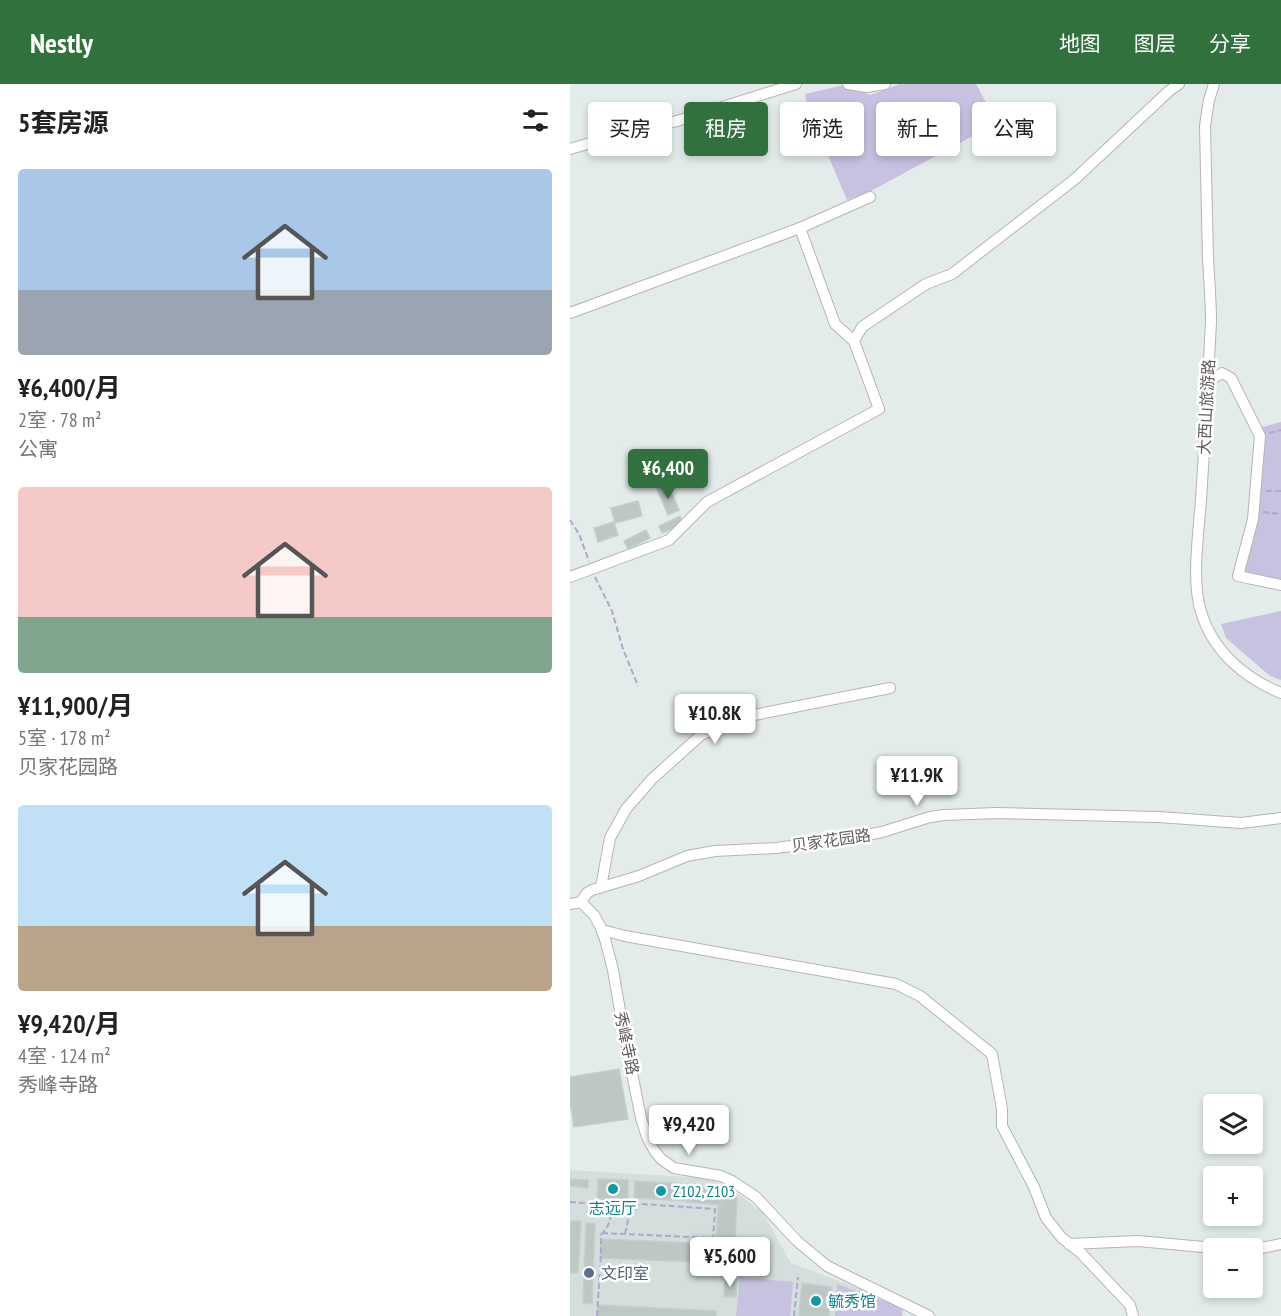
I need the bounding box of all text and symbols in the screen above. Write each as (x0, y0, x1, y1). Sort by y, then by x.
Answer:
text: Nestly (30, 24, 93, 61)
text: 地图 (1059, 30, 1101, 57)
text: 图层 (1134, 30, 1176, 57)
text: 分享 (1209, 30, 1251, 57)
chip: 买房 (588, 102, 672, 156)
chip: 租房 (684, 102, 768, 156)
chip: 筛选 (780, 102, 864, 156)
chip: 新上 (876, 102, 960, 156)
chip: 公寓 (972, 102, 1056, 156)
icon: filters (519, 104, 552, 137)
text: 5套房源 (18, 106, 108, 139)
icon: home (231, 208, 339, 316)
street label: 大西山旅游路 (1194, 359, 1218, 455)
text: ¥6,400/月 (18, 371, 121, 404)
text: 2室 · 78 m² (18, 407, 102, 433)
text: 公寓 (18, 436, 58, 462)
pin: ¥6,400 (619, 449, 717, 500)
text: ¥6,400 (642, 455, 694, 481)
icon: home (231, 526, 339, 634)
text: ¥11,900/月 (18, 689, 133, 722)
pin: ¥10.8K (666, 694, 764, 745)
text: ¥10.8K (689, 700, 741, 726)
text: 5室 · 178 m² (18, 725, 111, 751)
text: 贝家花园路 (18, 754, 118, 780)
pin: ¥11.9K (868, 756, 966, 807)
text: ¥11.9K (891, 762, 943, 788)
street label: 贝家花园路 (790, 825, 872, 855)
icon: home (231, 844, 339, 952)
text: ¥9,420/月 (18, 1007, 121, 1040)
street label: 秀峰寺路 (611, 1010, 643, 1076)
text: 4室 · 124 m² (18, 1043, 111, 1069)
text: 秀峰寺路 (18, 1072, 98, 1098)
map controls (1203, 1094, 1263, 1298)
button: layers (1203, 1094, 1263, 1154)
pin: ¥9,420 (640, 1105, 738, 1156)
text: ¥9,420 (663, 1111, 715, 1137)
button: + (1203, 1166, 1263, 1226)
place label: Z102, Z103 (673, 1181, 735, 1201)
marker: 志远厅 (606, 1182, 620, 1196)
marker: Z102, Z103 (654, 1184, 668, 1198)
place label: 志远厅 (589, 1198, 637, 1218)
pin: ¥5,600 (681, 1237, 779, 1288)
button: − (1203, 1238, 1263, 1298)
text: ¥5,600 (704, 1243, 756, 1269)
place label: 文印室 (601, 1263, 649, 1283)
marker: 文印室 (582, 1266, 596, 1280)
place label: 毓秀馆 (828, 1291, 876, 1311)
marker: 毓秀馆 (809, 1294, 823, 1308)

